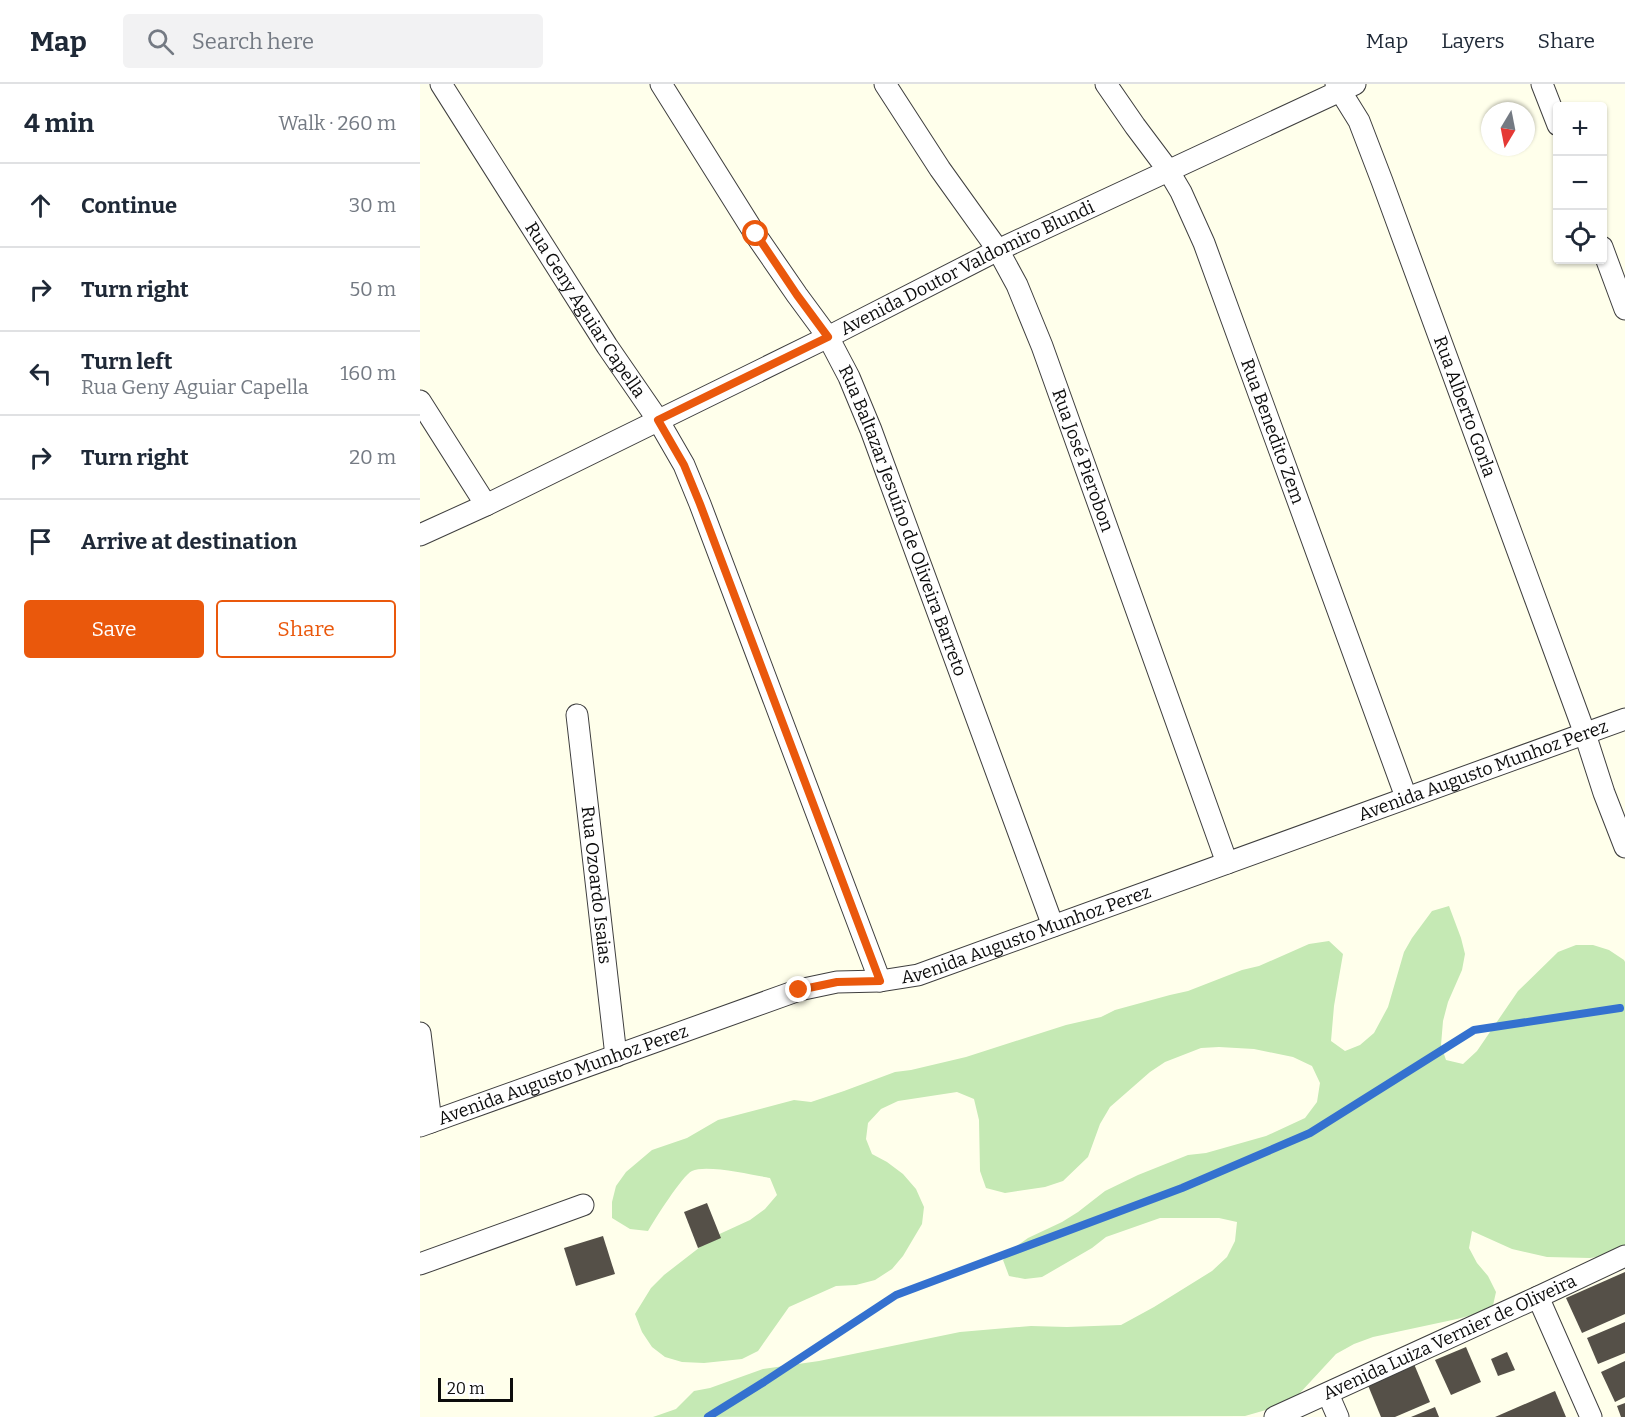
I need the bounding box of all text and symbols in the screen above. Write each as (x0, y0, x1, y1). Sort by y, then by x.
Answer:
search box (123, 14, 543, 68)
text: Map (30, 25, 87, 58)
icon: search (144, 25, 177, 58)
text: Search here (192, 28, 314, 55)
text: Map (1366, 28, 1408, 54)
text: Layers (1441, 28, 1505, 54)
text: Share (1538, 28, 1595, 54)
north arrow (1481, 102, 1535, 156)
map controls (1553, 102, 1607, 264)
button: + (1553, 102, 1607, 156)
text: 4 min (24, 108, 94, 139)
text: Walk · 260 m (278, 111, 396, 135)
button: − (1553, 156, 1607, 210)
icon: ahead (24, 189, 57, 222)
text: Continue (81, 192, 177, 219)
text: 30 m (349, 193, 396, 217)
street label: Avenida Doutor Valdomiro Blundi (837, 196, 1098, 340)
button: locate (1553, 210, 1607, 264)
street label: Rua Geny Aguiar Capella (520, 218, 650, 402)
route start (742, 220, 768, 246)
icon: right (24, 273, 57, 306)
text: Turn right (81, 276, 189, 303)
text: 50 m (349, 277, 396, 301)
street label: Rua Alberto Gorla (1429, 333, 1501, 480)
text: Turn left (81, 348, 173, 375)
street label: Rua Benedito Zem (1236, 356, 1309, 507)
icon: left (24, 357, 57, 390)
text: 160 m (340, 361, 396, 385)
street label: Rua Baltazar Jesuíno de Oliveira Barreto (834, 361, 971, 679)
text: Rua Geny Aguiar Capella (81, 375, 309, 399)
street label: Rua José Pierobon (1047, 386, 1119, 535)
icon: right (24, 441, 57, 474)
text: Turn right (81, 444, 189, 471)
text: 20 m (349, 445, 396, 469)
icon: arrive (24, 525, 57, 558)
text: Arrive at destination (81, 528, 297, 555)
button: Save (24, 600, 204, 658)
button: Share (216, 600, 396, 658)
street label: Avenida Augusto Munhoz Perez (1355, 715, 1611, 826)
street label: Rua Ozoardo Isaias (576, 805, 616, 965)
street label: Avenida Augusto Munhoz Perez (900, 881, 1154, 989)
route end (785, 976, 811, 1002)
street label: Avenida Augusto Munhoz Perez (435, 1020, 691, 1130)
street label: Avenida Luiza Vernier de Oliveira (1319, 1269, 1580, 1405)
scale bar (438, 1375, 513, 1402)
text: 20 m (447, 1379, 484, 1398)

